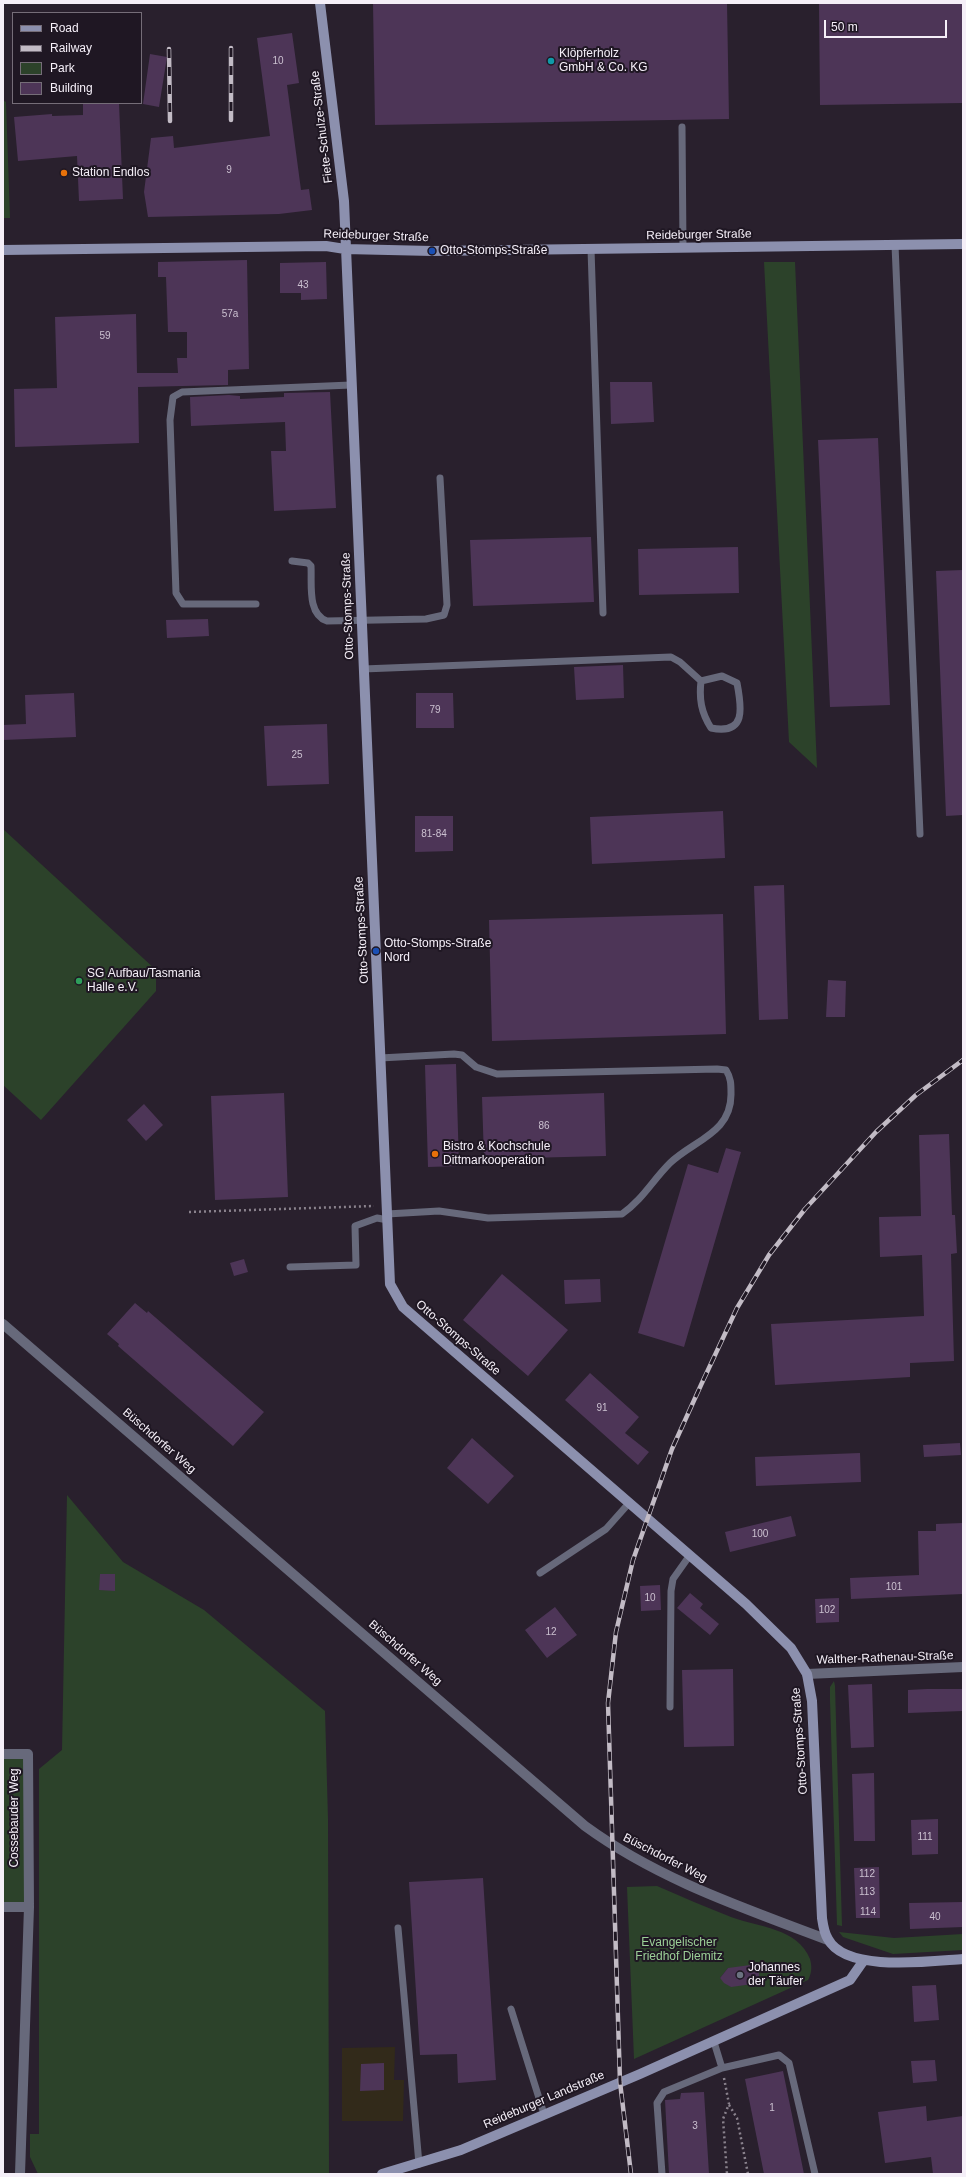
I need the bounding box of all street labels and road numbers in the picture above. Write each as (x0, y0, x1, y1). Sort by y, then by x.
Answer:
street label: Fiete-Schulze-Straße (308, 70, 336, 184)
street label: Reideburger Straße (323, 227, 429, 245)
street label: Reideburger Straße (646, 227, 752, 243)
street label: Otto-Stomps-Straße (339, 552, 357, 660)
street label: Otto-Stomps-Straße (352, 876, 372, 984)
street label: Otto-Stomps-Straße (413, 1297, 503, 1379)
street label: Büschdorfer Weg (119, 1405, 199, 1477)
street label: Büschdorfer Weg (365, 1617, 445, 1689)
street label: Walther-Rathenau-Straße (816, 1648, 954, 1668)
street label: Otto-Stomps-Straße (789, 1687, 811, 1795)
street label: Cossebauder Weg (8, 1768, 22, 1868)
street label: Büschdorfer Weg (621, 1831, 709, 1885)
street label: Reideburger Landstraße (481, 2068, 607, 2132)

